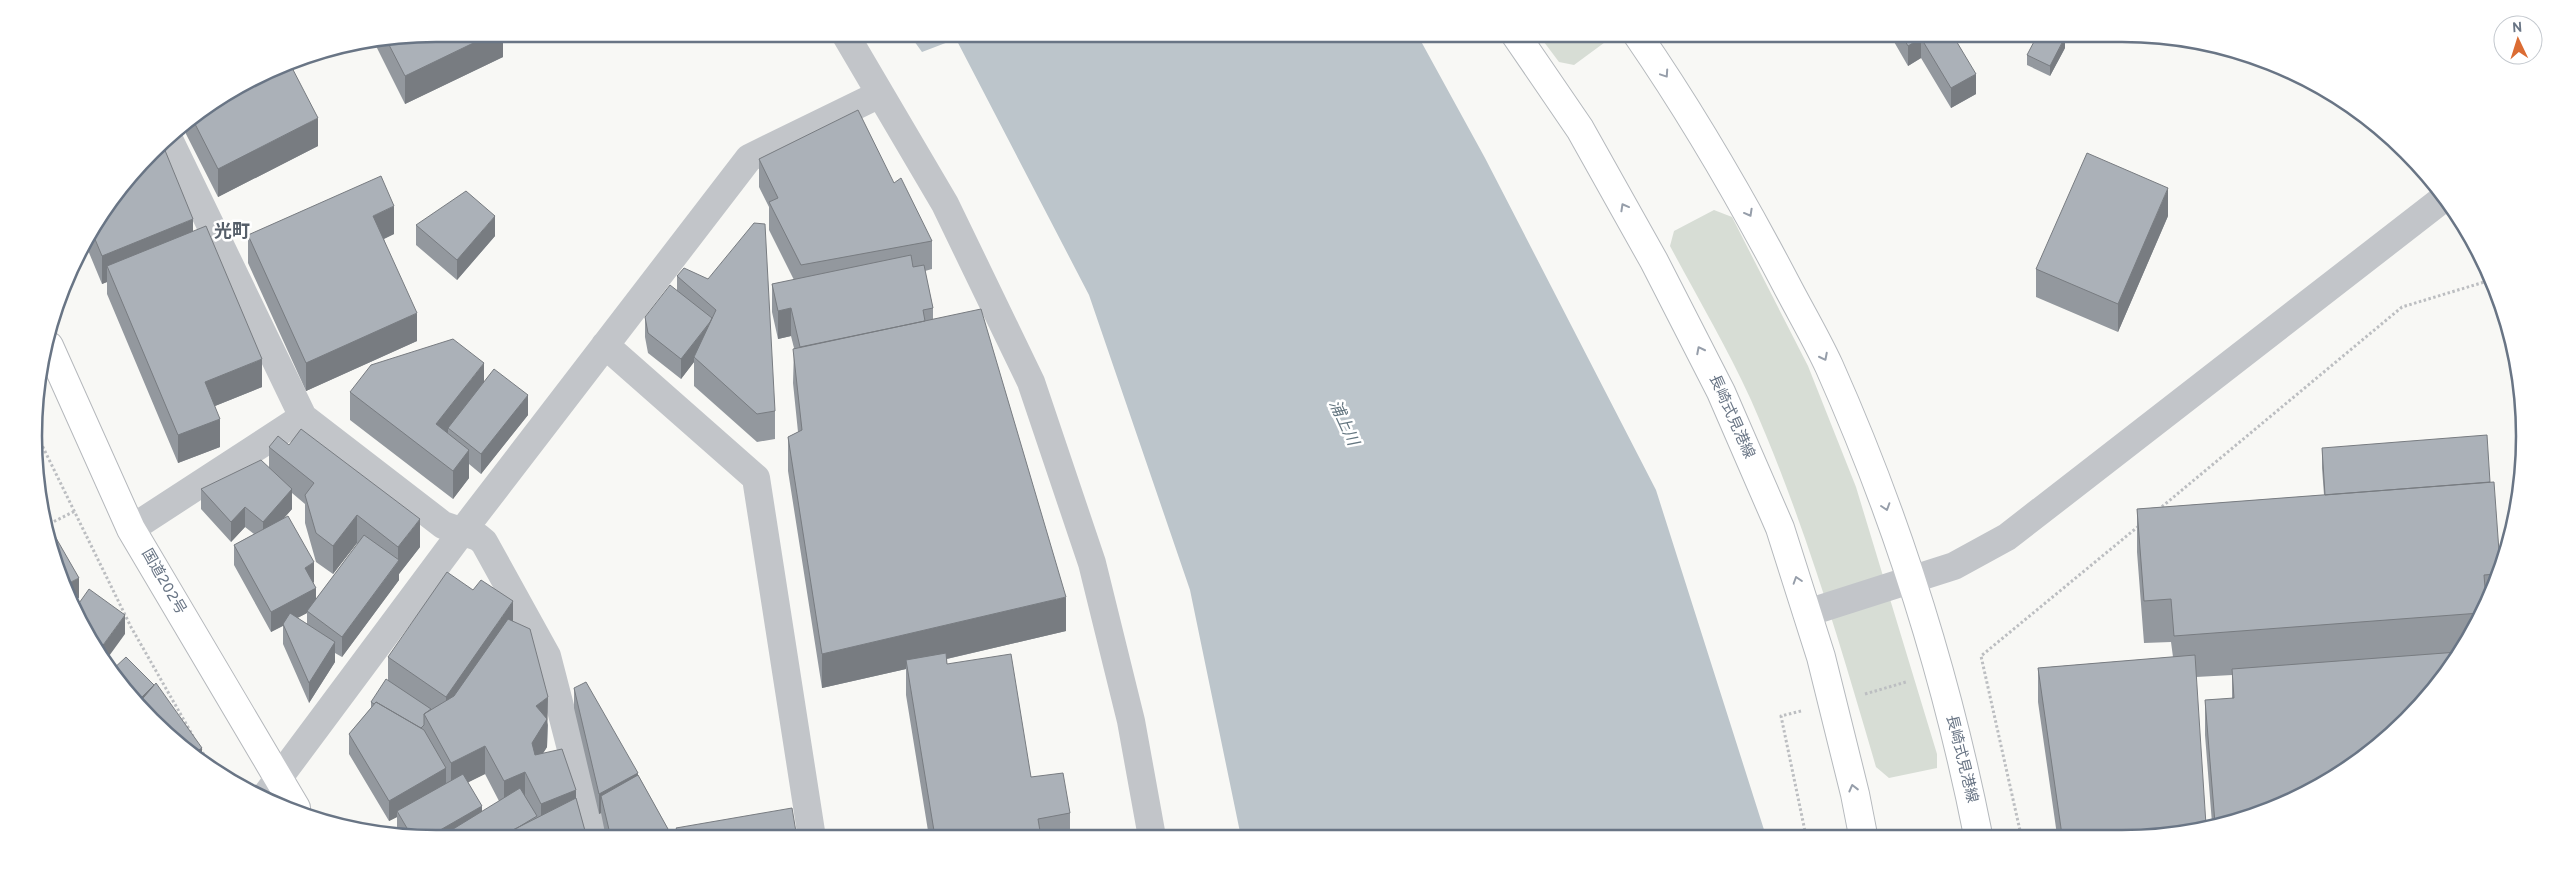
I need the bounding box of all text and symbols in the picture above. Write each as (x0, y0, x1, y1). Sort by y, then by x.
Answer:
north arrow (2493, 15, 2543, 65)
text: N (2512, 20, 2523, 37)
one-way arrow (1659, 68, 1668, 78)
one-way arrow (1620, 203, 1630, 212)
one-way arrow (1743, 208, 1753, 217)
district label: 光町 (214, 221, 250, 244)
one-way arrow (1696, 347, 1706, 356)
one-way arrow (1818, 352, 1828, 361)
street label: 長崎式見港線 (1704, 372, 1758, 462)
water label: 浦上川 (1324, 397, 1363, 451)
one-way arrow (1881, 502, 1891, 511)
street label: 国道202号 (137, 546, 189, 618)
one-way arrow (1792, 577, 1802, 585)
street label: 長崎式見港線 (1941, 713, 1981, 805)
one-way arrow (1848, 783, 1859, 792)

